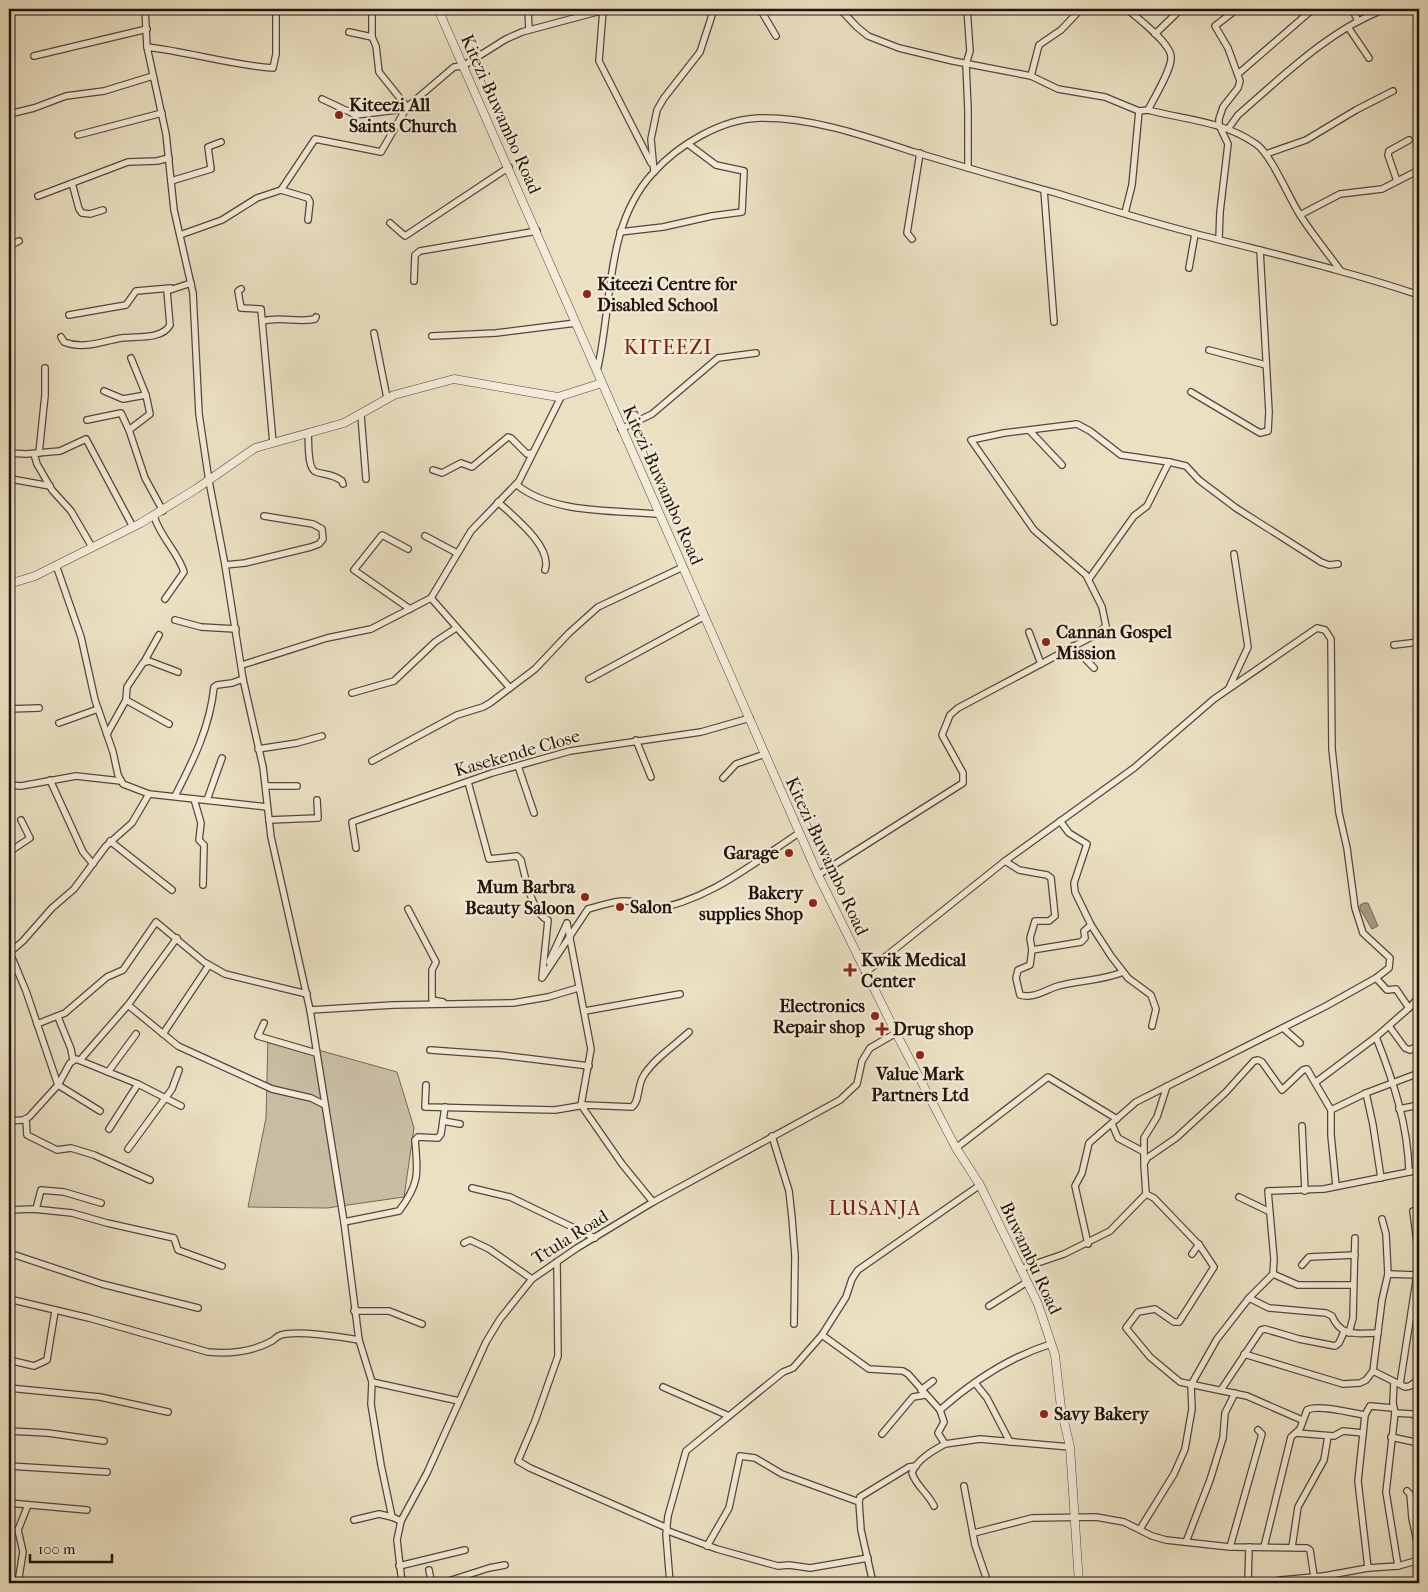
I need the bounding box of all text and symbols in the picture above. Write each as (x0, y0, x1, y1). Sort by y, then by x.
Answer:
street label: Kitezi-Buwambo Road (456, 31, 545, 197)
place label: Kiteezi All Saints Church (349, 95, 458, 137)
marker: Kiteezi All Saints Church (333, 109, 345, 121)
place label: Kiteezi Centre for Disabled School (597, 274, 737, 316)
marker: Kiteezi Centre for Disabled School (581, 288, 593, 300)
district label: KITEEZI (624, 336, 712, 359)
street label: Kitezi-Buwambo Road (618, 402, 707, 568)
place label: Cannan Gospel Mission (1055, 622, 1173, 664)
marker: Cannan Gospel Mission (1040, 636, 1052, 648)
street label: Kasekende Close (452, 726, 582, 781)
street label: Kitezi-Buwambo Road (781, 774, 873, 939)
place label: Garage (723, 843, 779, 864)
marker: Garage (783, 847, 795, 859)
place label: Mum Barbra Beauty Saloon (465, 877, 576, 919)
place label: Bakery supplies Shop (699, 883, 804, 925)
marker: Mum Barbra Beauty Saloon (579, 891, 591, 903)
place label: Salon (630, 897, 672, 918)
marker: Bakery supplies Shop (807, 897, 819, 909)
marker: Salon (614, 901, 626, 913)
place label: Kwik Medical Center (861, 950, 967, 992)
marker: Kwik Medical Center (843, 963, 857, 977)
place label: Electronics Repair shop (773, 996, 865, 1038)
marker: Electronics Repair shop (869, 1010, 881, 1022)
place label: Drug shop (893, 1019, 974, 1040)
marker: Drug shop (875, 1022, 889, 1036)
marker: Value Mark Partners Ltd (914, 1049, 926, 1061)
place label: Value Mark Partners Ltd (871, 1064, 970, 1106)
district label: LUSANJA (828, 1197, 922, 1220)
street label: Buwambu Road (995, 1199, 1066, 1318)
street label: Ttula Road (528, 1206, 612, 1269)
place label: Savy Bakery (1054, 1404, 1150, 1425)
marker: Savy Bakery (1038, 1408, 1050, 1420)
scale bar (30, 1532, 112, 1564)
text: 100 m (38, 1540, 76, 1558)

